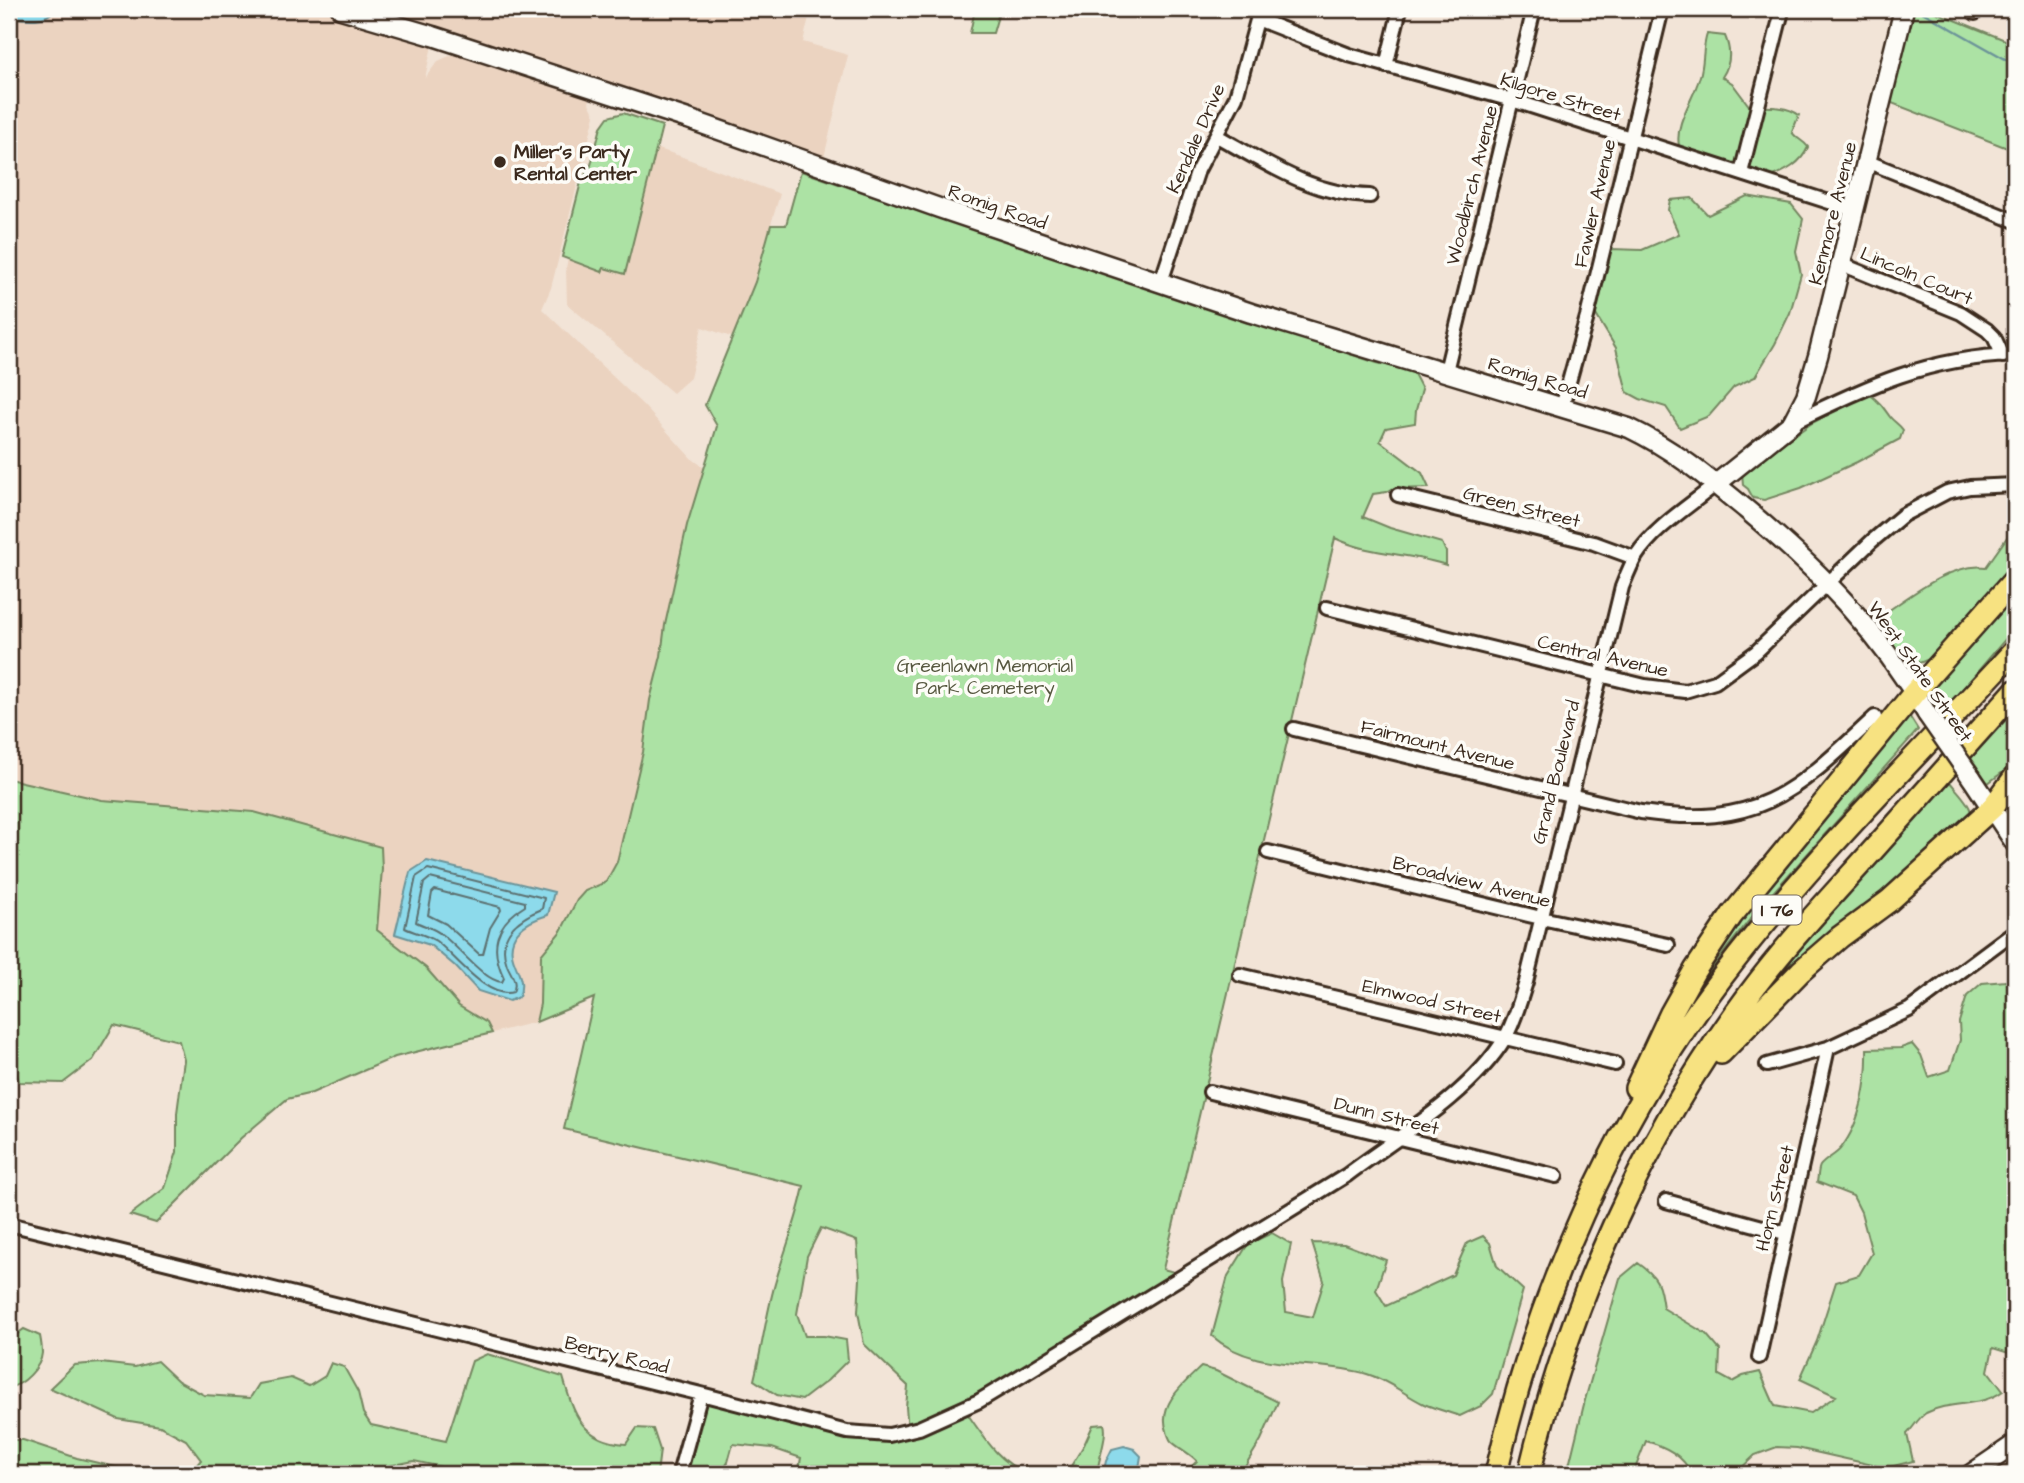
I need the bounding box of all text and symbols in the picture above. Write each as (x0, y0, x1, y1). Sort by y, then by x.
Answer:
street label: Kilgore Street (1497, 66, 1624, 130)
street label: Kendale Drive (1160, 79, 1233, 198)
street label: Woodbirch Avenue (1440, 103, 1505, 268)
street label: Fawler Avenue (1568, 136, 1623, 270)
place label: Miller's Party Rental Center (514, 139, 637, 188)
street label: Kenmore Avenue (1803, 139, 1864, 288)
marker: Miller's Party Rental Center (492, 154, 508, 170)
street label: Romig Road (944, 178, 1051, 238)
street label: Lincoln Court (1856, 240, 1977, 312)
street label: Romig Road (1484, 350, 1591, 407)
street label: Green Street (1460, 480, 1583, 535)
street label: West State Street (1861, 596, 1979, 748)
street label: Central Avenue (1535, 628, 1671, 685)
park label: Greenlawn Memorial Park Cemetery (897, 653, 1073, 703)
street label: Grand Boulevard (1526, 698, 1587, 847)
street label: Fairmount Avenue (1358, 713, 1517, 778)
street label: Broadview Avenue (1390, 850, 1553, 915)
road number: I 76 (1752, 896, 1802, 925)
street label: Elmwood Street (1360, 972, 1504, 1031)
street label: Dunn Street (1331, 1090, 1442, 1143)
street label: Horn Street (1749, 1142, 1802, 1254)
street label: Berry Road (561, 1329, 672, 1382)

